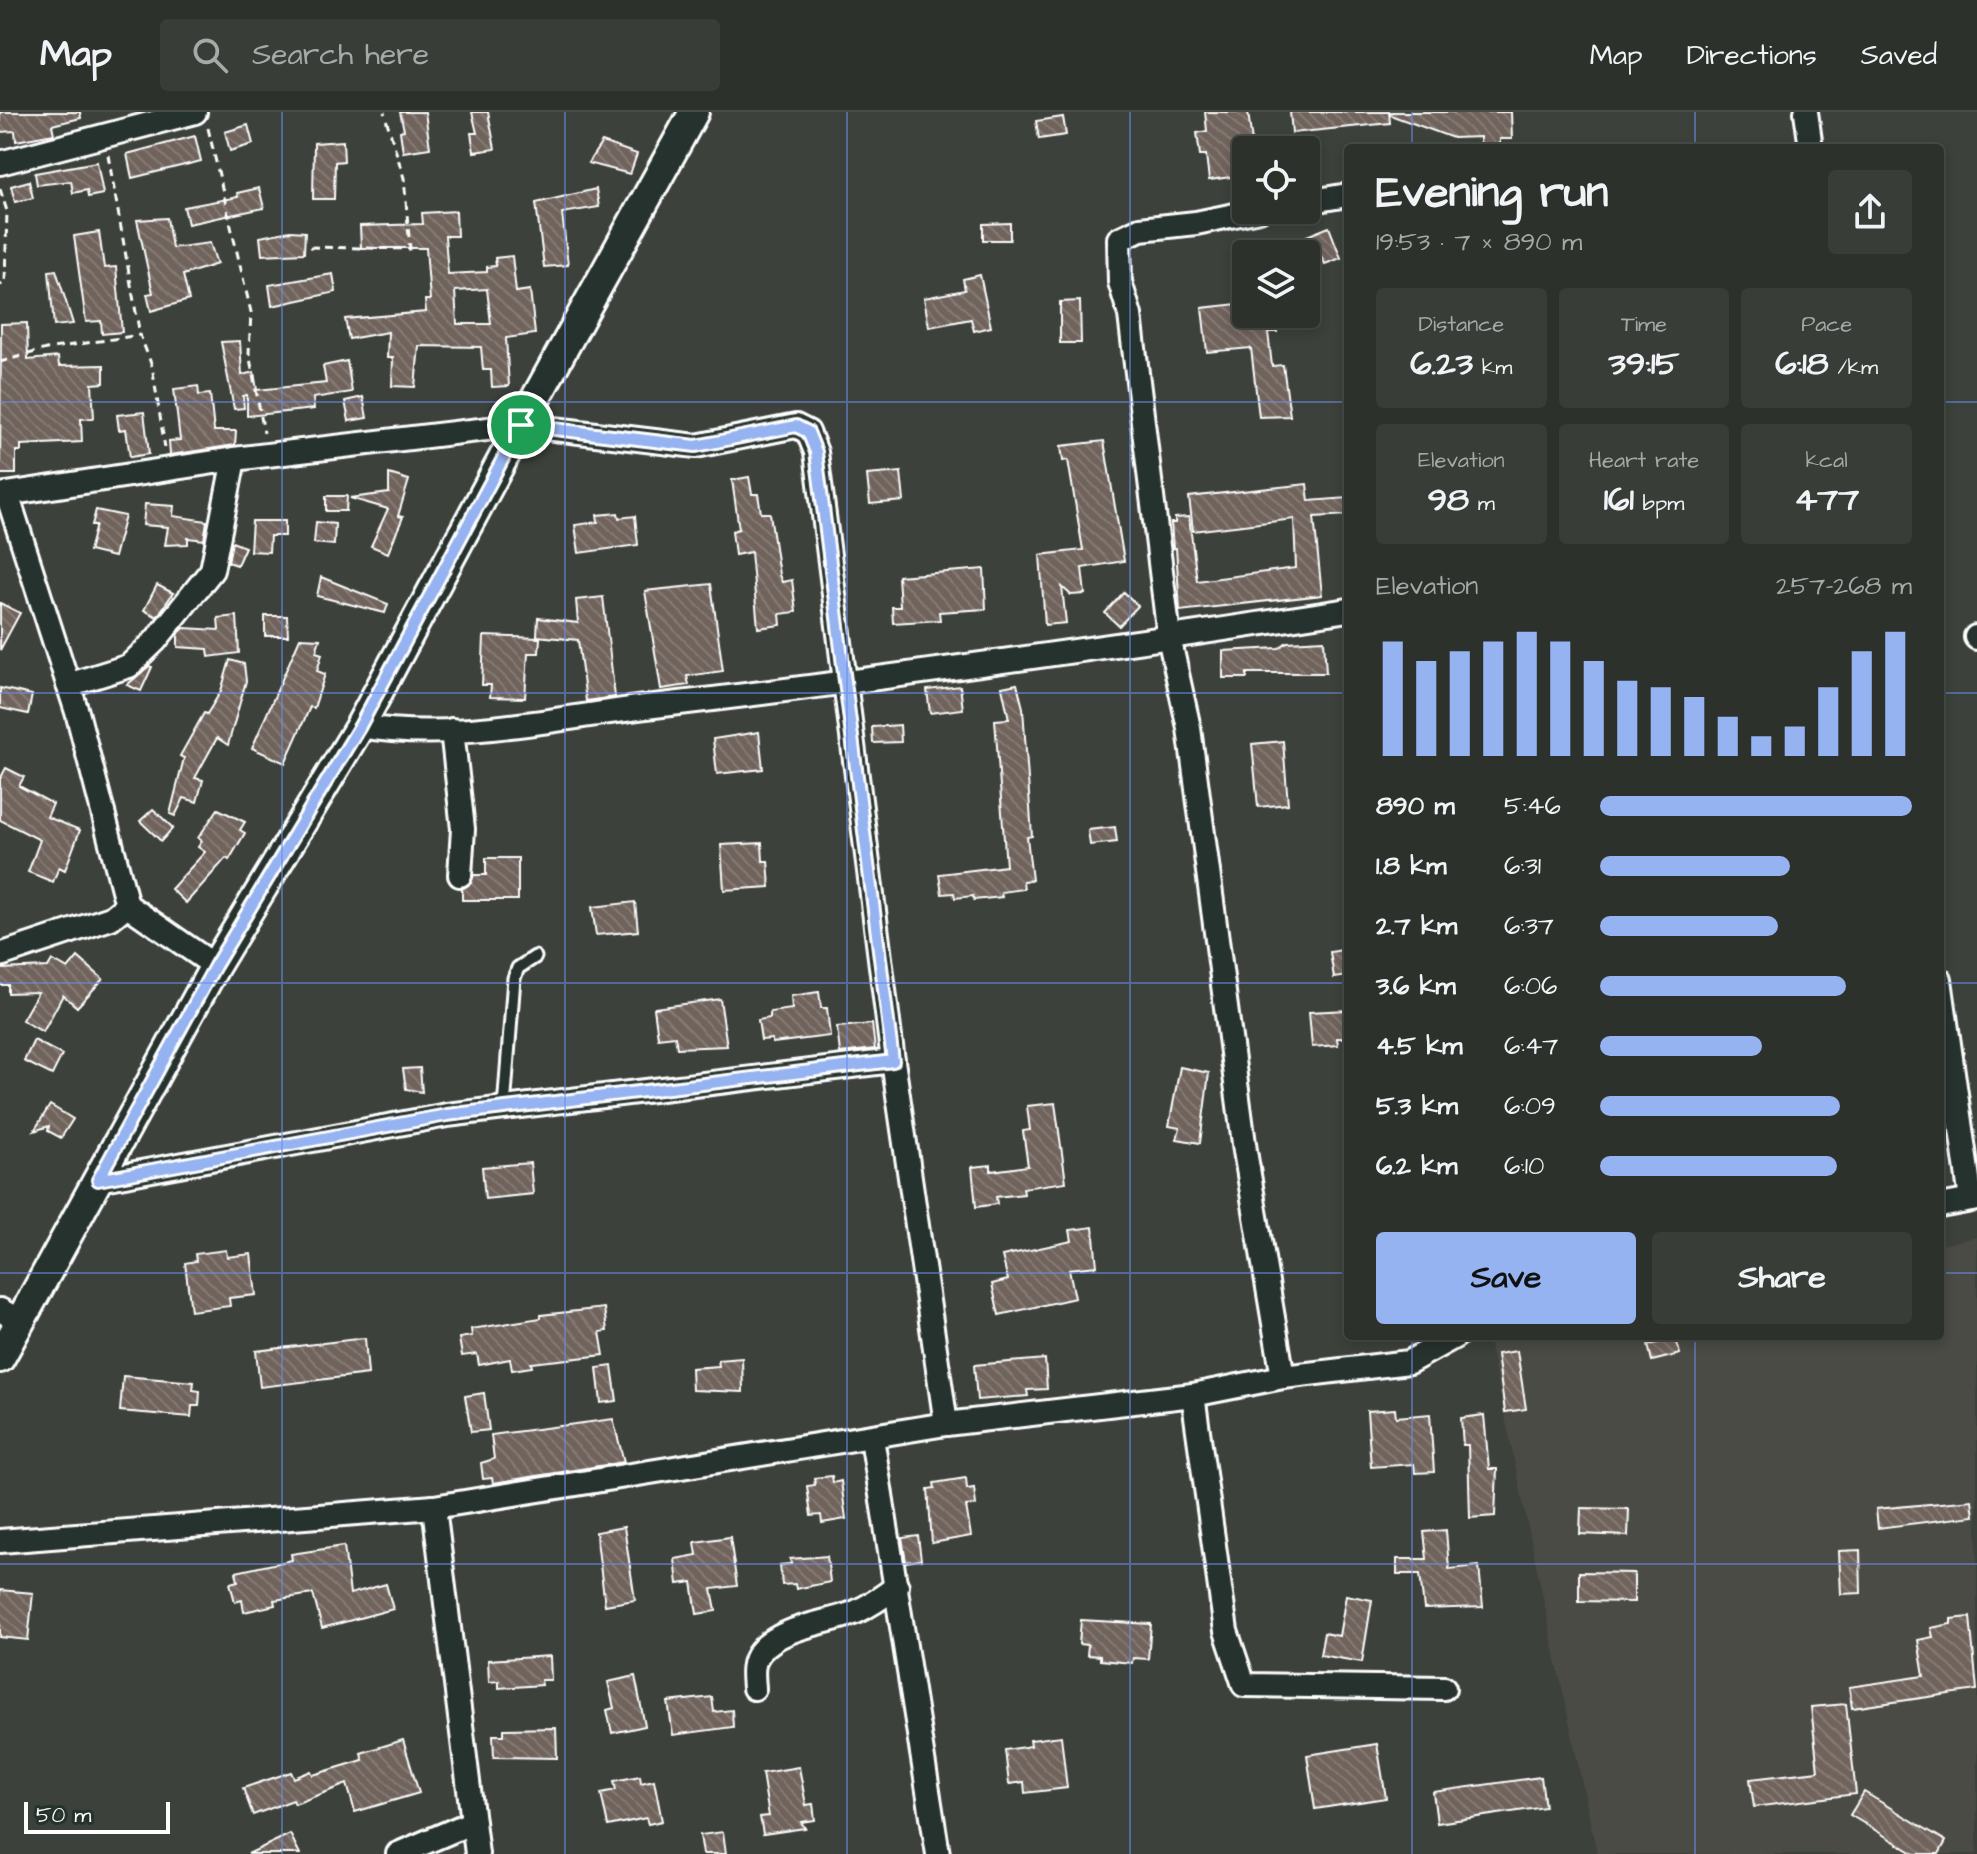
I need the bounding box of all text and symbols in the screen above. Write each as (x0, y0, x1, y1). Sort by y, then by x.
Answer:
search box (160, 19, 720, 91)
text: Map (40, 29, 112, 81)
icon: search (188, 33, 232, 77)
text: Search here (252, 34, 429, 76)
text: Map (1590, 36, 1643, 75)
text: Directions (1687, 36, 1817, 75)
text: Saved (1861, 36, 1937, 75)
map controls (1232, 136, 1320, 328)
button: locate (1232, 136, 1320, 224)
text: Evening run (1376, 163, 1608, 224)
button: share (1828, 170, 1912, 254)
text: 19:53 · 7 × 890 m (1376, 224, 1582, 260)
button: layers (1232, 240, 1320, 328)
text: Distance (1419, 309, 1504, 340)
text: Time (1621, 309, 1667, 340)
text: Pace (1801, 309, 1852, 340)
text: 6.23 (1410, 340, 1473, 388)
text: 39:15 (1609, 340, 1679, 388)
text: 6:18 (1775, 340, 1829, 388)
text: km (1473, 352, 1512, 383)
text: /km (1829, 352, 1878, 383)
pin (487, 391, 555, 459)
icon: arrive (499, 403, 543, 447)
text: Elevation (1418, 445, 1505, 476)
text: Heart rate (1589, 445, 1699, 476)
text: kcal (1806, 445, 1848, 476)
text: 98 (1428, 476, 1469, 524)
text: 161 (1604, 476, 1634, 524)
text: 477 (1794, 476, 1859, 524)
text: m (1469, 488, 1495, 519)
text: bpm (1634, 488, 1684, 519)
text: Elevation (1376, 568, 1478, 604)
text: 257–268 m (1776, 568, 1912, 604)
text: 890 m (1376, 788, 1455, 824)
text: 5:46 (1504, 788, 1561, 824)
text: 1.8 km (1376, 848, 1446, 884)
text: 6:31 (1504, 848, 1541, 884)
text: 2.7 km (1376, 908, 1457, 944)
text: 6:37 (1504, 908, 1554, 944)
text: 3.6 km (1376, 968, 1456, 1004)
text: 6:06 (1504, 968, 1557, 1004)
text: 4.5 km (1376, 1028, 1462, 1064)
text: 6:47 (1504, 1028, 1558, 1064)
text: 5.3 km (1376, 1088, 1458, 1124)
text: 6:09 (1504, 1088, 1556, 1124)
text: 6.2 km (1376, 1148, 1457, 1184)
text: 6:10 (1504, 1148, 1544, 1184)
button: Save (1376, 1232, 1636, 1324)
button: Share (1652, 1232, 1912, 1324)
scale bar (24, 1798, 170, 1834)
text: 50 m (36, 1800, 91, 1831)

